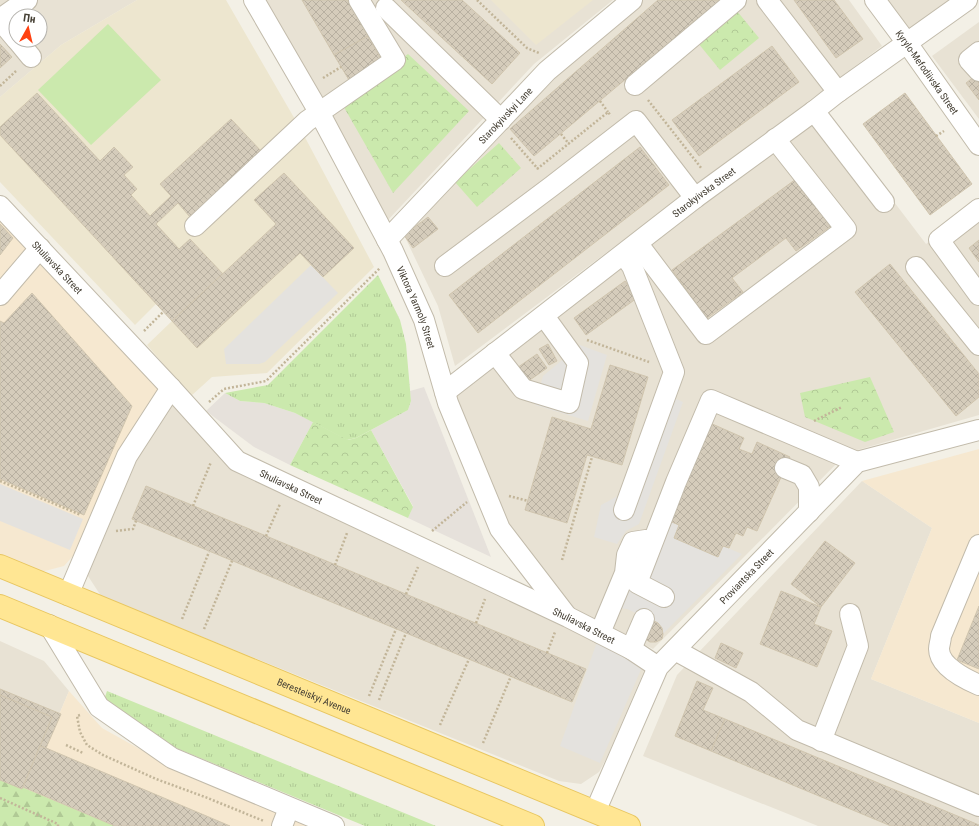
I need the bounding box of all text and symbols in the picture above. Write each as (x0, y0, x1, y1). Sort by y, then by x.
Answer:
north arrow (8, 8, 48, 48)
text: Пн (22, 11, 36, 26)
street label: Kyrylo-Mefodiivska Street (894, 28, 961, 116)
street label: Starokyivskyi Lane (476, 85, 535, 145)
street label: Starokyivska Street (670, 165, 737, 219)
street label: Shuliavska Street (30, 239, 85, 296)
street label: Viktora Yarmoly Street (395, 264, 437, 350)
street label: Shuliavska Street (258, 467, 324, 506)
street label: Proviantska Street (717, 546, 776, 606)
street label: Shuliavska Street (551, 605, 617, 645)
street label: Beresteiskyi Avenue (276, 676, 353, 716)

